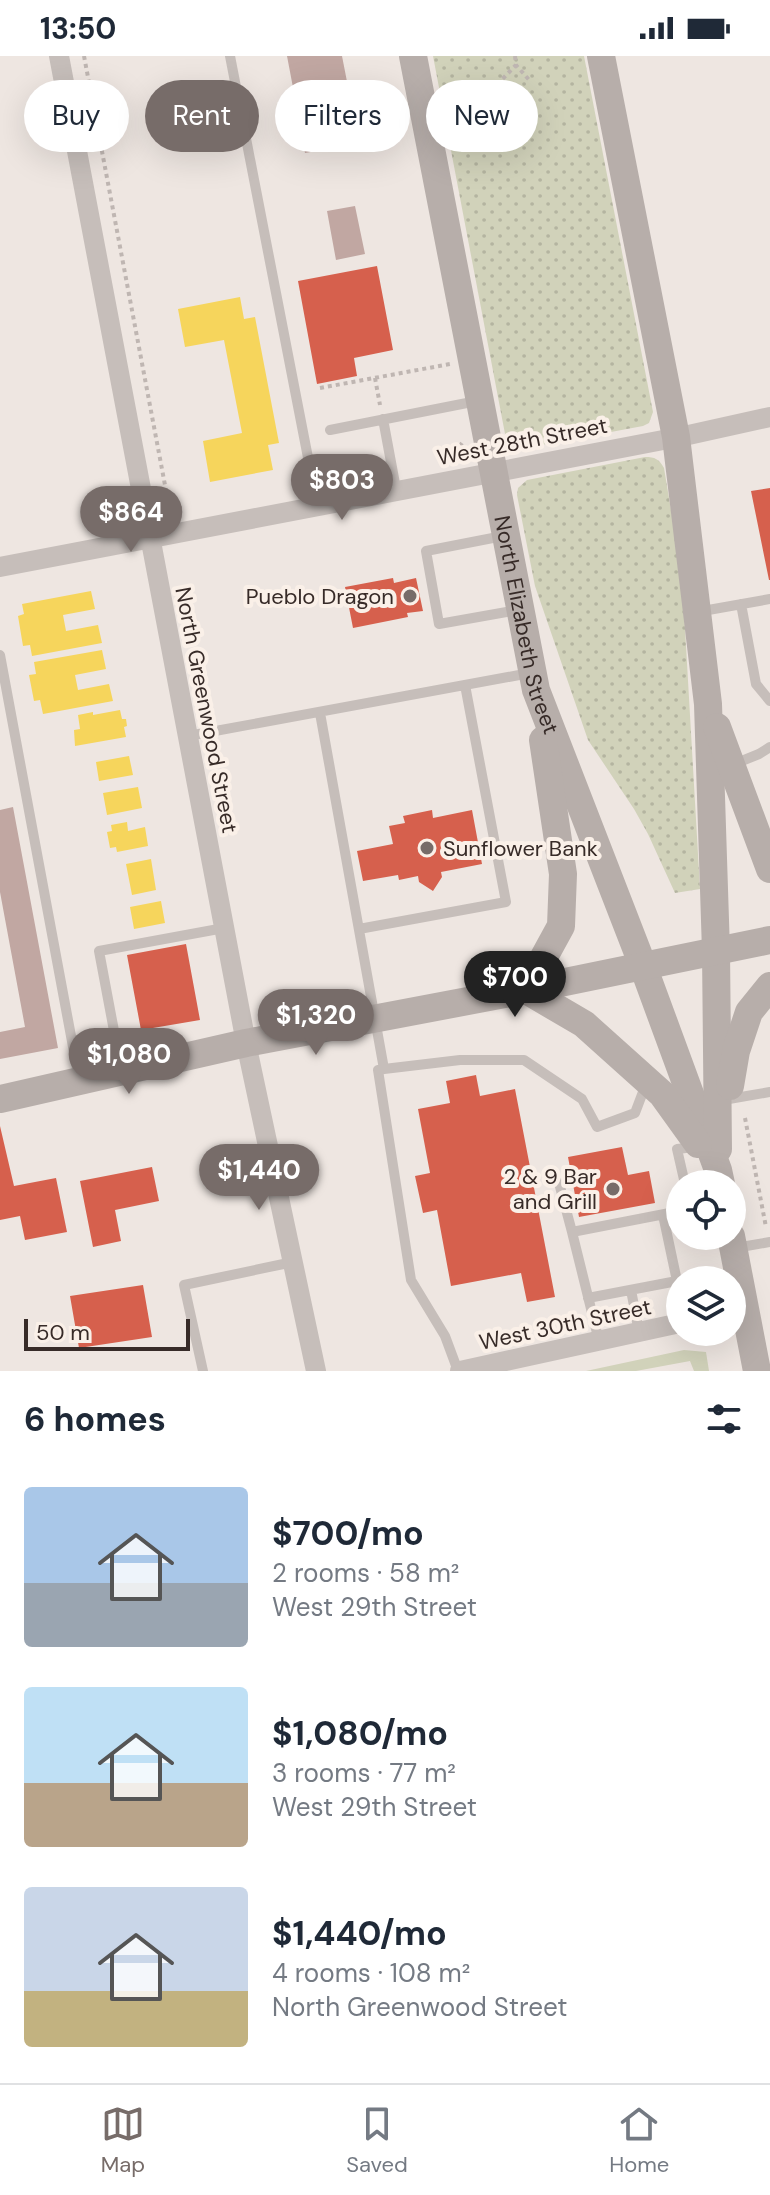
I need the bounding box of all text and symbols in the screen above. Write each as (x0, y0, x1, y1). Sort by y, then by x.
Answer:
text: 13:50 (40, 9, 116, 48)
chip: Buy (24, 80, 129, 152)
chip: Rent (145, 80, 259, 152)
chip: Filters (275, 80, 410, 152)
chip: New (426, 80, 538, 152)
street label: West 28th Street (434, 411, 610, 472)
pin: $803 (295, 454, 389, 522)
text: $803 (309, 463, 375, 497)
pin: $864 (84, 486, 178, 554)
text: $864 (98, 495, 164, 529)
street label: North Elizabeth Street (487, 513, 566, 738)
place label: Pueblo Dragon (246, 582, 394, 611)
street label: North Greenwood Street (168, 585, 245, 836)
marker: Pueblo Dragon (401, 587, 419, 605)
place label: Sunflower Bank (443, 834, 598, 863)
marker: Sunflower Bank (418, 839, 436, 857)
pin: $700 (468, 951, 562, 1019)
text: $700 (482, 960, 548, 994)
pin: $1,320 (251, 989, 381, 1057)
text: $1,320 (276, 998, 356, 1032)
pin: $1,080 (64, 1028, 194, 1096)
text: $1,080 (87, 1037, 171, 1071)
pin: $1,440 (194, 1144, 324, 1212)
text: $1,440 (217, 1153, 301, 1187)
place label: 2 & 9 Bar and Grill (503, 1162, 597, 1216)
map controls (666, 1170, 746, 1346)
button: locate (666, 1170, 746, 1250)
marker: 2 & 9 Bar and Grill (604, 1180, 622, 1198)
button: layers (666, 1266, 746, 1346)
street label: West 30th Street (476, 1292, 654, 1357)
scale bar (24, 1315, 190, 1351)
text: 50 m (36, 1318, 90, 1347)
text: 6 homes (24, 1397, 166, 1442)
icon: filters (702, 1397, 746, 1441)
text: $700/mo (272, 1511, 424, 1556)
icon: home (88, 1519, 184, 1615)
text: 2 rooms · 58 m² (272, 1556, 459, 1590)
text: West 29th Street (272, 1590, 477, 1624)
text: $1,080/mo (272, 1711, 448, 1756)
icon: home (88, 1719, 184, 1815)
text: 3 rooms · 77 m² (272, 1756, 456, 1790)
text: West 29th Street (272, 1790, 477, 1824)
text: $1,440/mo (272, 1911, 447, 1956)
icon: home (88, 1919, 184, 2015)
text: 4 rooms · 108 m² (272, 1956, 470, 1990)
text: North Greenwood Street (272, 1990, 567, 2024)
tab: Map (101, 2102, 145, 2179)
tab: Saved (346, 2102, 408, 2179)
tab: Home (609, 2102, 669, 2179)

